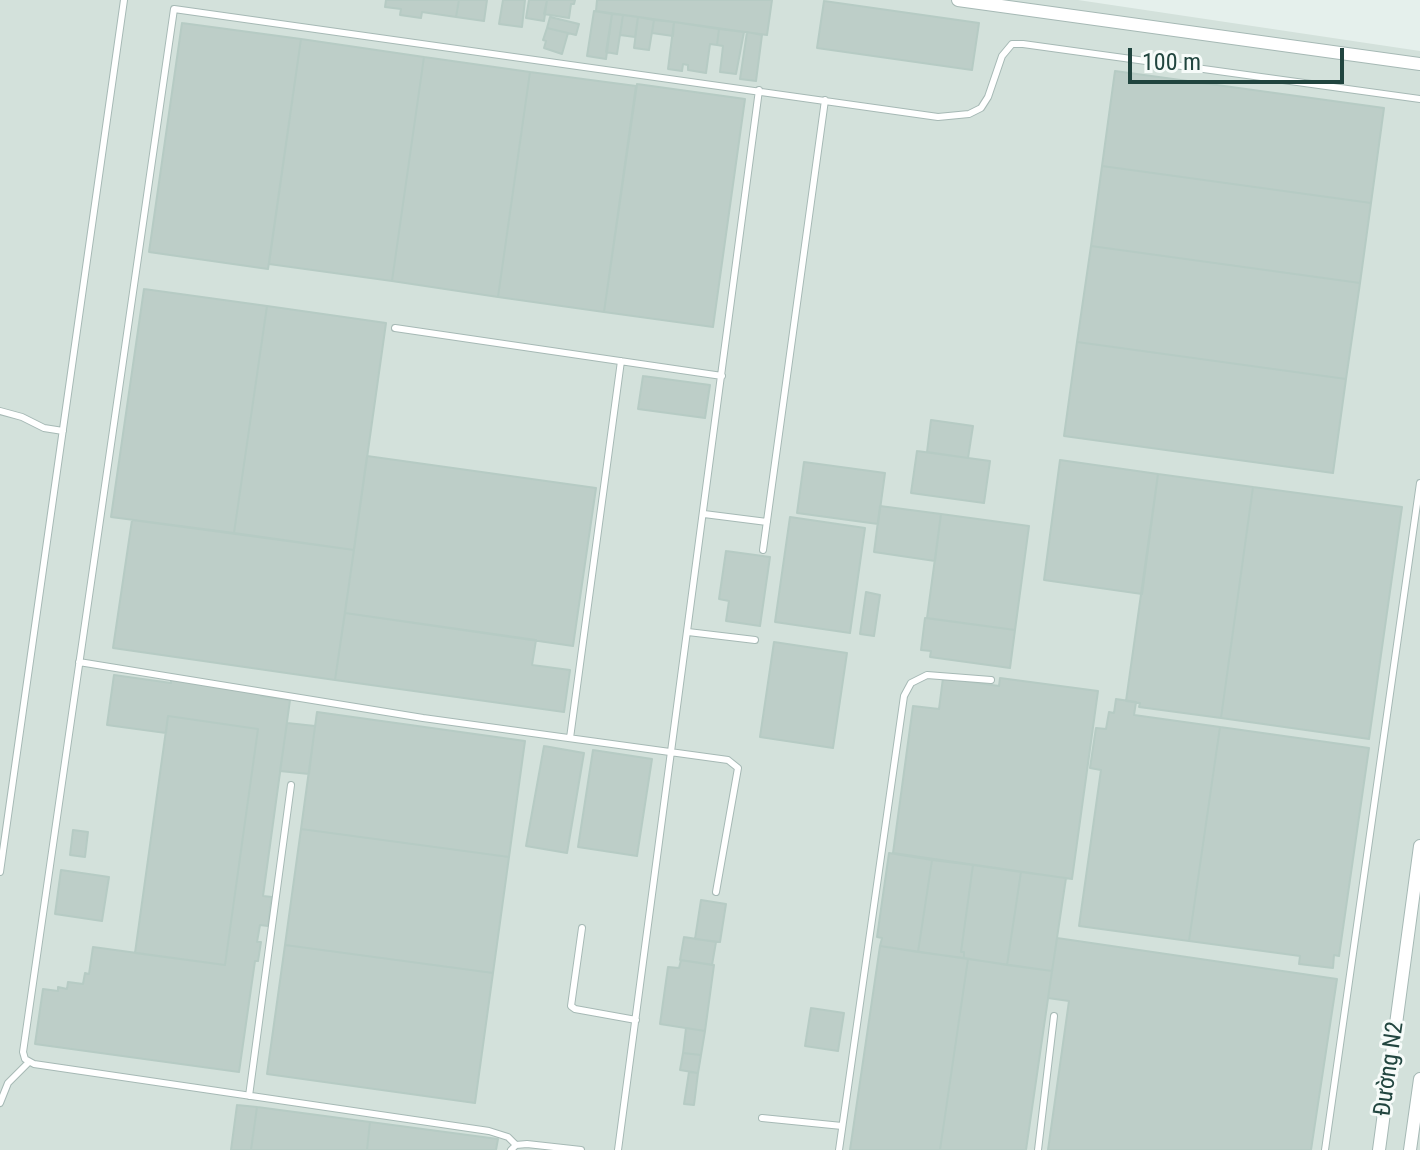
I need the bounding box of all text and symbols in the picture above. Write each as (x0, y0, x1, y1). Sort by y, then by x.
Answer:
scale bar (1132, 32, 1348, 82)
text: 100 m (1142, 48, 1201, 76)
street label: Đường N2 (1369, 1020, 1411, 1118)

